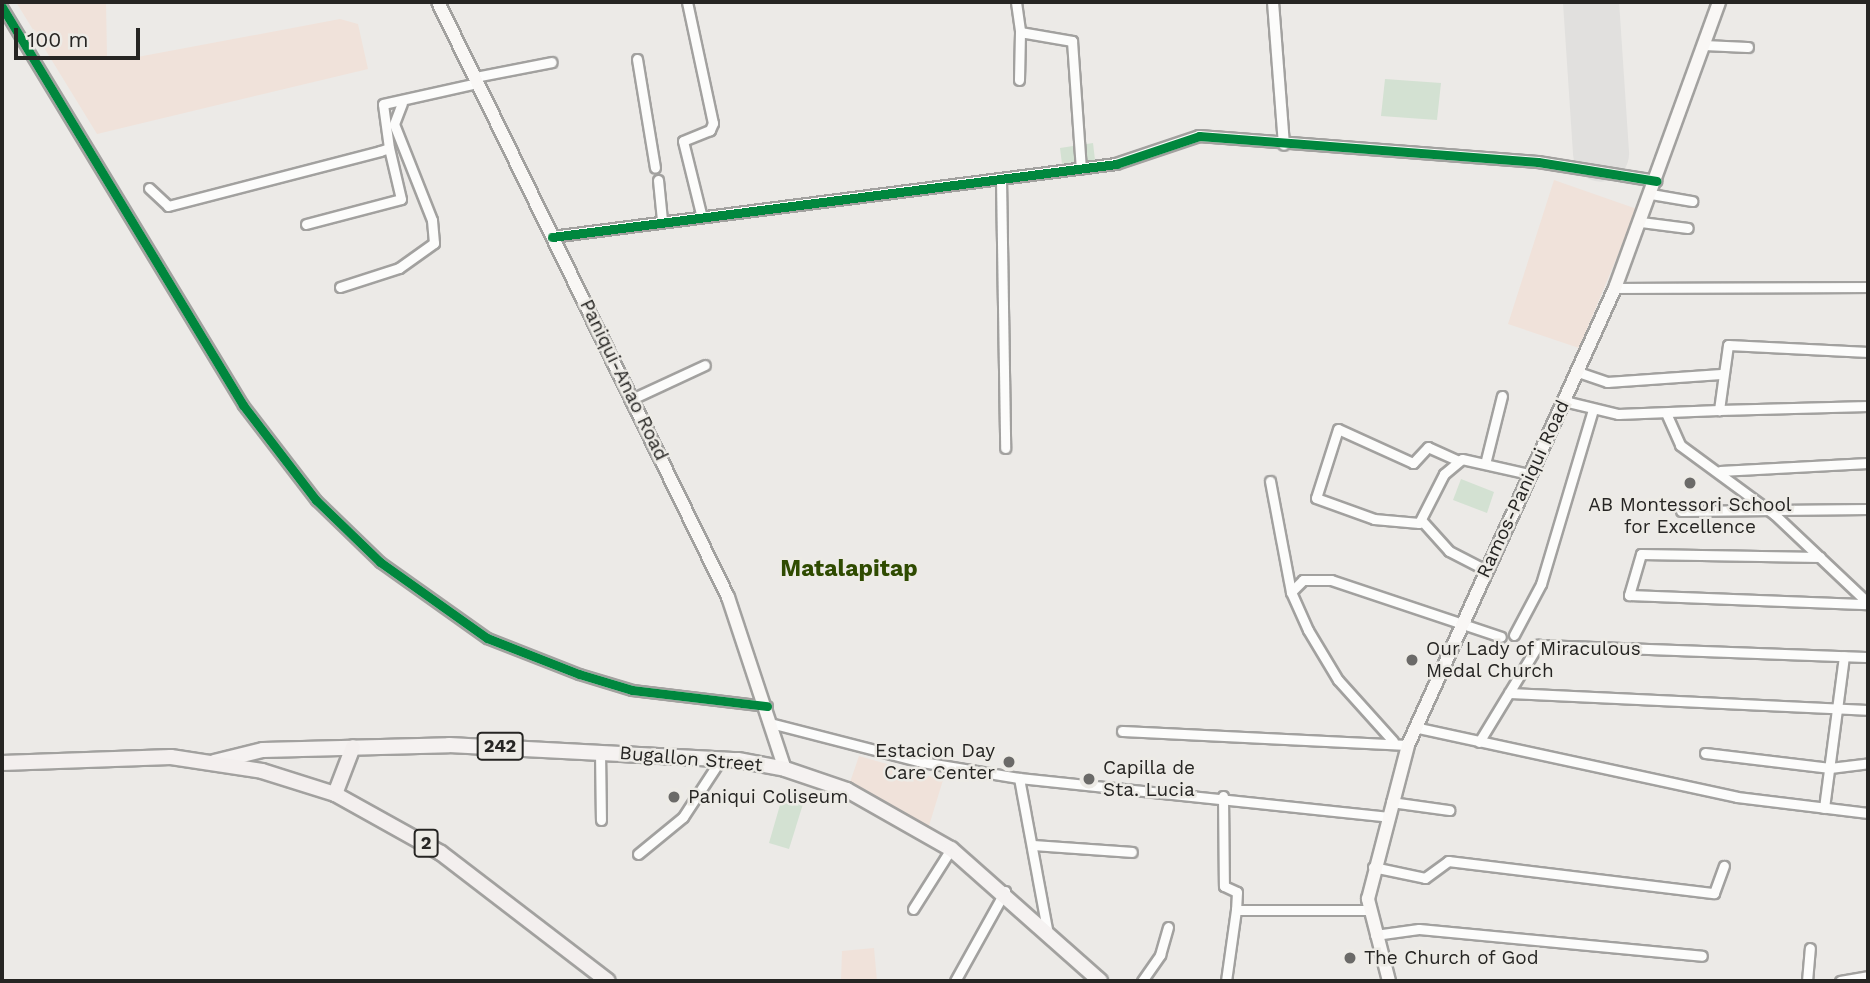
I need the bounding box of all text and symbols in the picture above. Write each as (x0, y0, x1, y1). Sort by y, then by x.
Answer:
scale bar (18, 14, 144, 58)
text: 100 m (27, 27, 89, 52)
street label: Paniqui-Anao Road (575, 296, 673, 464)
street label: Ramos-Paniqui Road (1472, 397, 1574, 581)
marker: AB Montessori School for Excellence (1682, 475, 1698, 491)
place label: AB Montessori School for Excellence (1588, 494, 1792, 538)
district label: Matalapitap (780, 555, 918, 583)
place label: Our Lady of Miraculous Medal Church (1426, 638, 1642, 682)
marker: Our Lady of Miraculous Medal Church (1404, 652, 1420, 668)
road number: 242 (476, 732, 524, 760)
place label: Estacion Day Care Center (875, 740, 995, 784)
street label: Bugallon Street (619, 741, 763, 777)
marker: Estacion Day Care Center (1001, 754, 1017, 770)
place label: Capilla de Sta. Lucia (1103, 757, 1195, 801)
marker: Capilla de Sta. Lucia (1081, 771, 1097, 787)
place label: Paniqui Coliseum (688, 786, 848, 808)
marker: Paniqui Coliseum (666, 789, 682, 805)
road number: 2 (412, 828, 440, 858)
place label: The Church of God (1364, 947, 1539, 969)
marker: The Church of God (1342, 950, 1358, 966)

